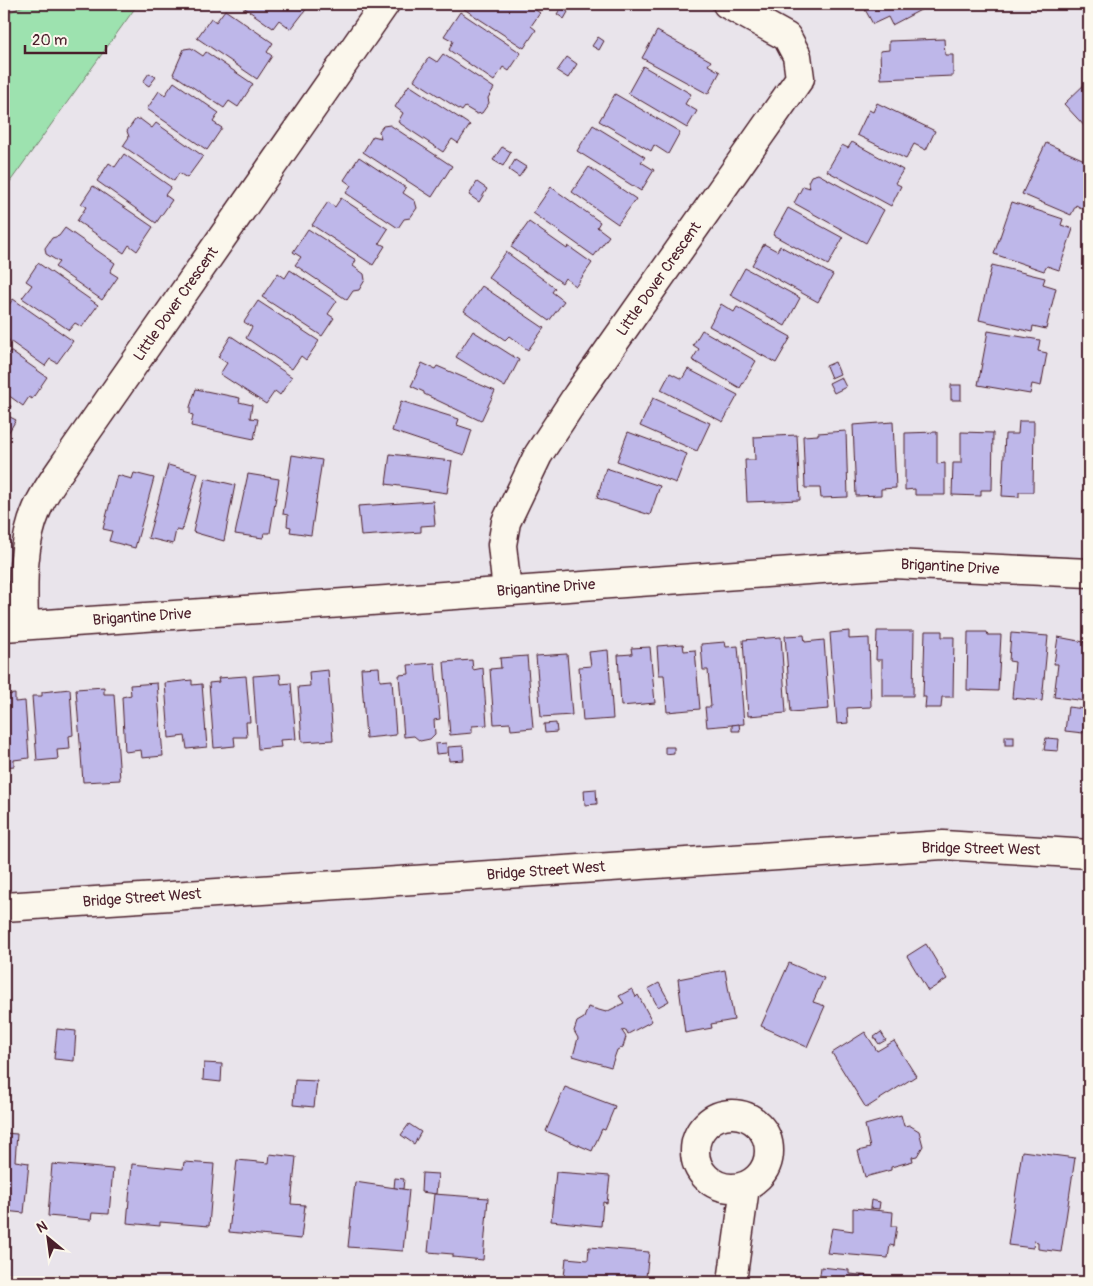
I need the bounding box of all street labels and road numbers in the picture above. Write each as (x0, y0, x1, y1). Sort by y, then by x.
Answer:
street label: Little Dover Crescent (612, 217, 706, 340)
street label: Little Dover Crescent (129, 242, 223, 365)
street label: Brigantine Drive (900, 555, 1000, 579)
street label: Brigantine Drive (496, 575, 596, 601)
street label: Brigantine Drive (92, 604, 192, 630)
street label: Bridge Street West (921, 838, 1042, 860)
street label: Bridge Street West (486, 857, 607, 885)
street label: Bridge Street West (82, 884, 203, 912)

